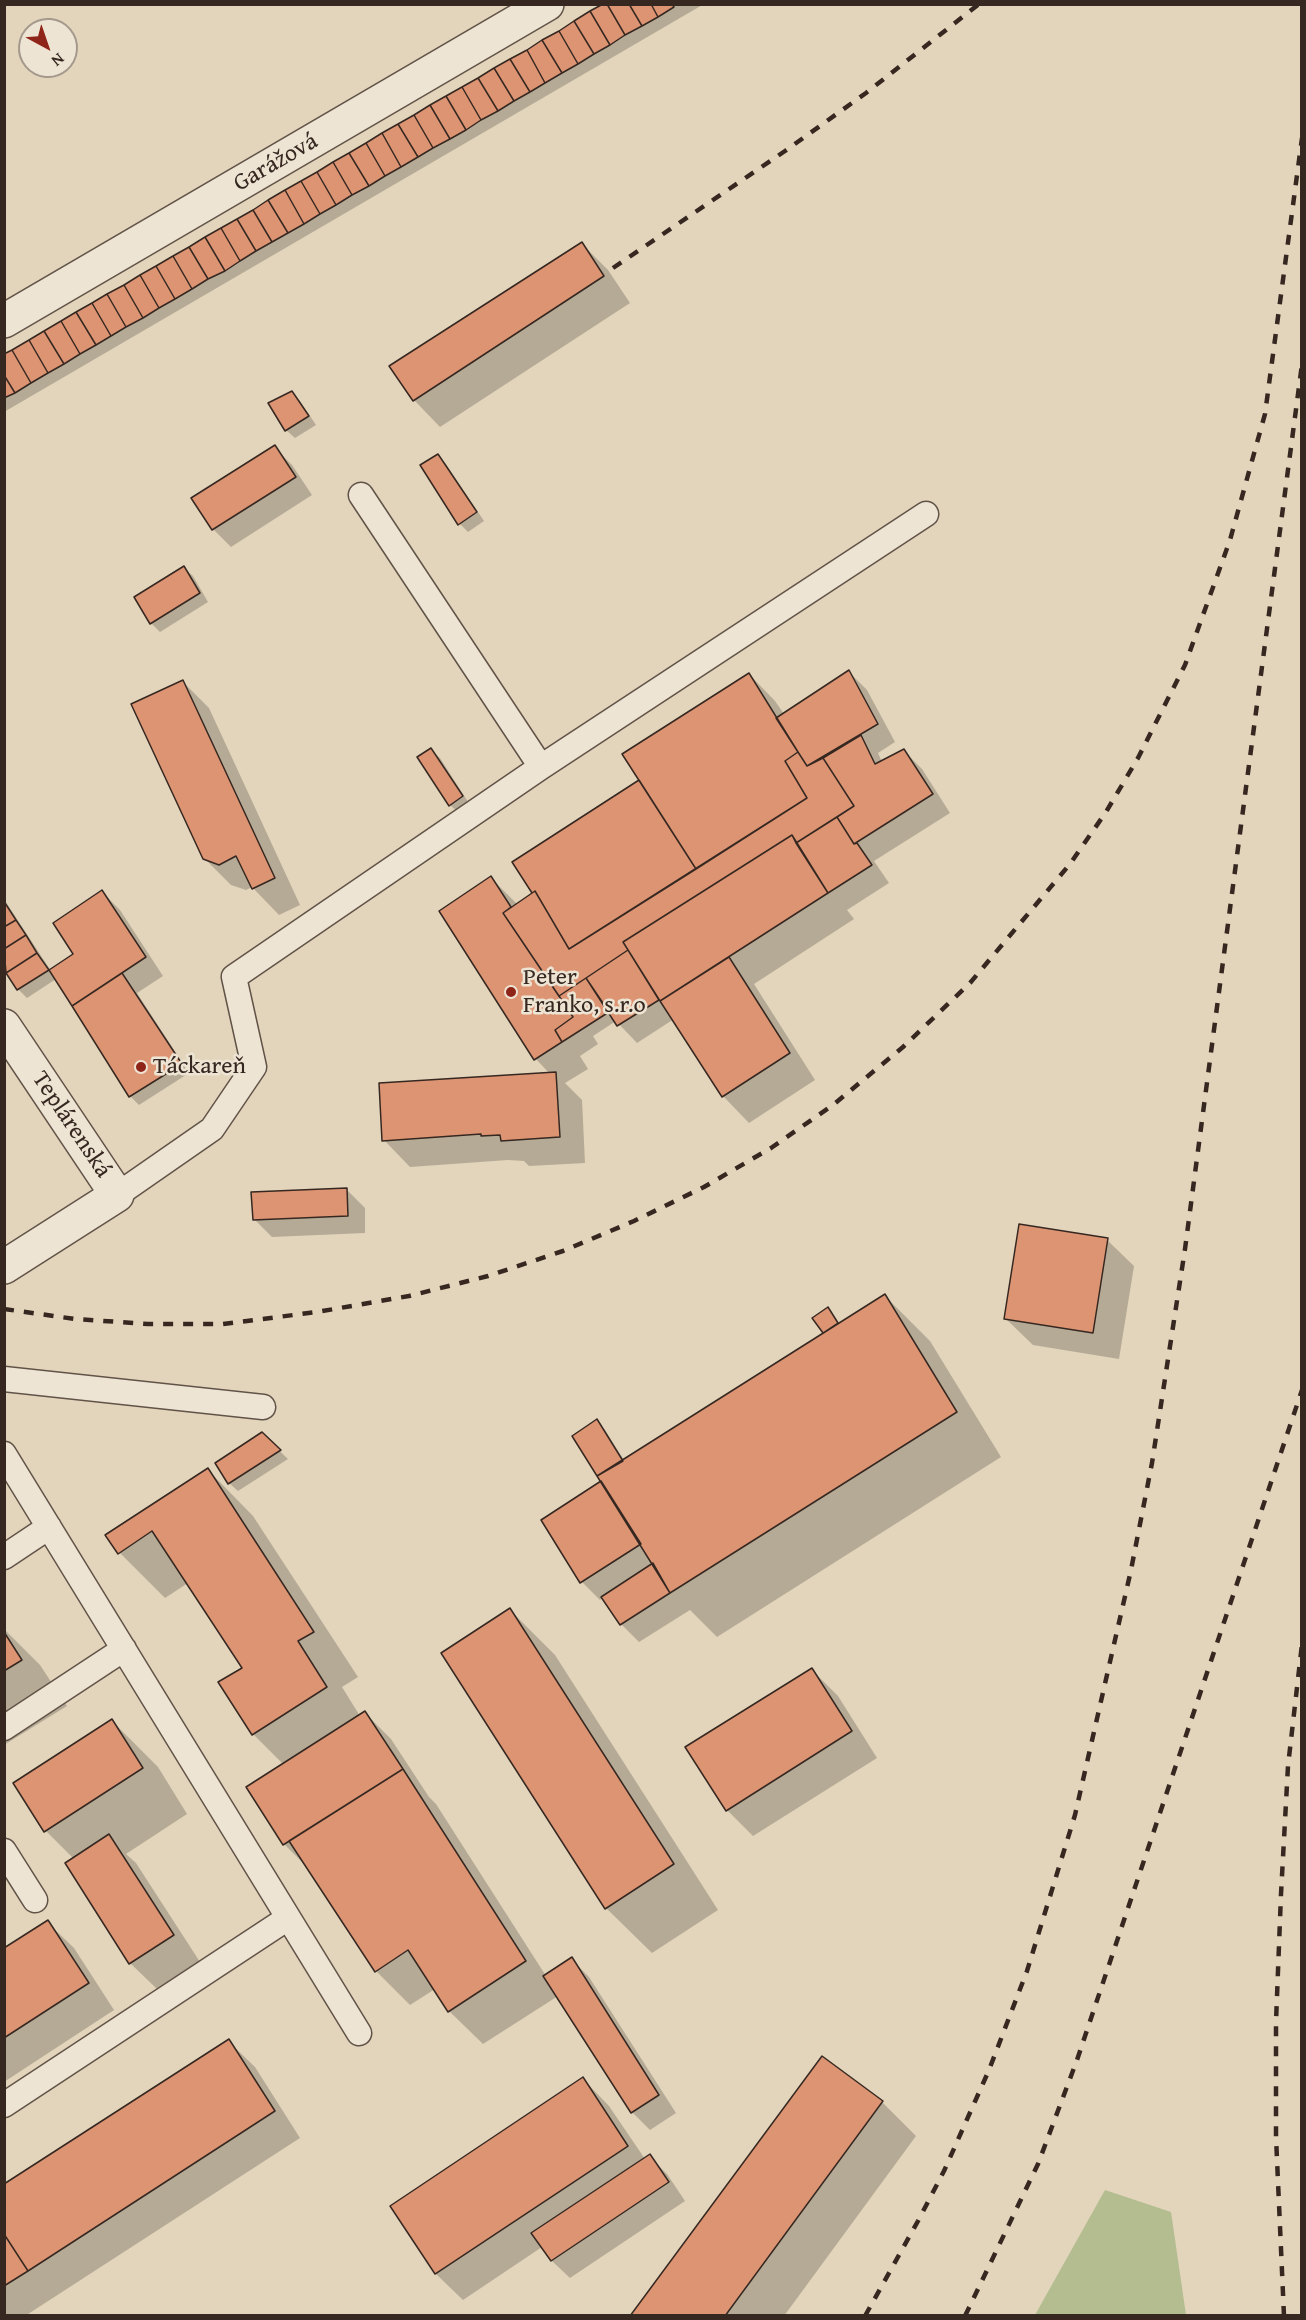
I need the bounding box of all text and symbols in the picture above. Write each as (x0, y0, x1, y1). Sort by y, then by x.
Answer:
north arrow (18, 18, 78, 78)
text: N (46, 48, 70, 73)
street label: Garážová (229, 127, 323, 199)
place label: Peter Franko, s.r.o (523, 964, 646, 1020)
marker: Peter Franko, s.r.o (504, 985, 518, 999)
place label: Táckareň (153, 1053, 246, 1081)
marker: Táckareň (134, 1060, 148, 1074)
street label: Teplárenská (25, 1066, 117, 1184)

